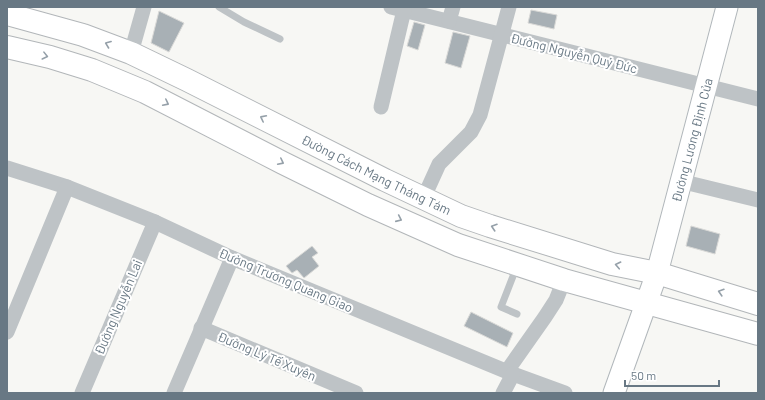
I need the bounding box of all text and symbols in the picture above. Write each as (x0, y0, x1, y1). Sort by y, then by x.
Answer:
street label: Đường Nguyễn Quý Đức (509, 30, 639, 77)
one-way arrow (104, 40, 111, 48)
one-way arrow (42, 51, 48, 59)
street label: Đường Lương Định Của (668, 76, 716, 204)
one-way arrow (162, 98, 169, 105)
one-way arrow (259, 116, 267, 123)
street label: Đường Cách Mạng Tháng Tám (299, 131, 454, 218)
one-way arrow (277, 158, 285, 165)
one-way arrow (395, 214, 402, 222)
one-way arrow (491, 224, 498, 232)
street label: Đường Trương Quang Giao (217, 245, 355, 315)
street label: Đường Nguyễn Lai (91, 257, 145, 357)
one-way arrow (615, 262, 622, 270)
one-way arrow (717, 288, 724, 297)
street label: Đường Lý Tế Xuyên (215, 328, 319, 384)
scale bar (625, 362, 719, 388)
text: 50 m (631, 368, 656, 382)

